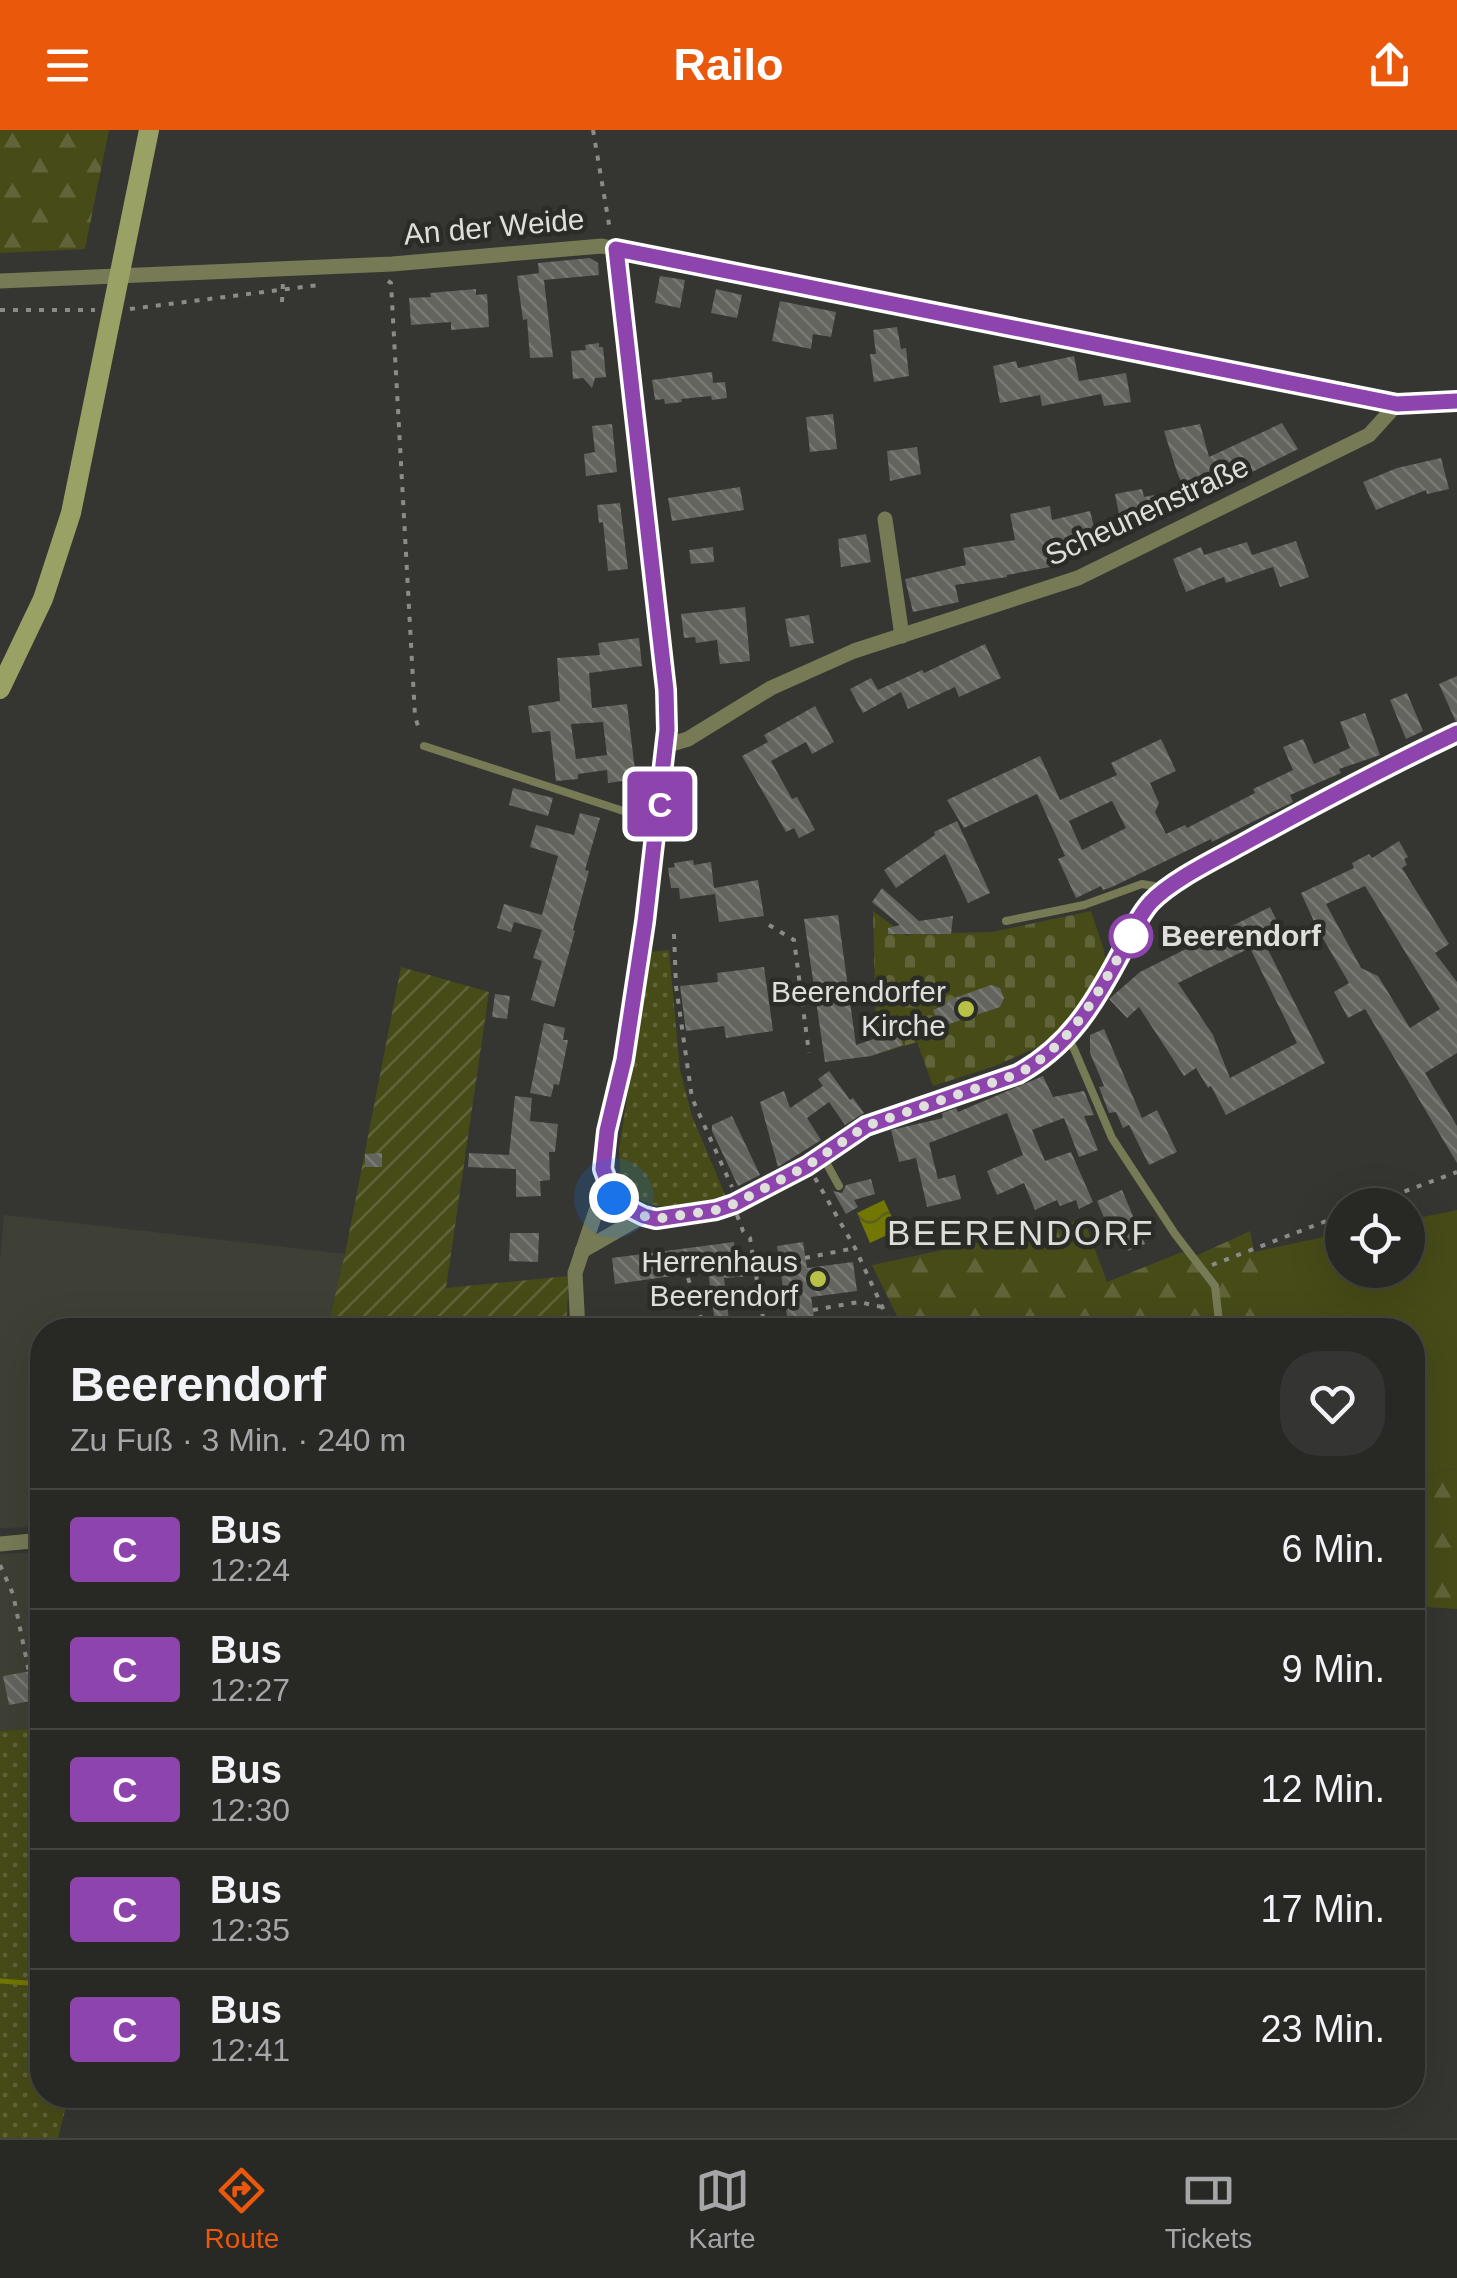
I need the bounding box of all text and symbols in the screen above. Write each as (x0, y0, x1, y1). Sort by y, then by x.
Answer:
icon: menu (40, 38, 95, 93)
icon: share (1362, 38, 1417, 93)
text: Railo (673, 39, 784, 90)
street label: An der Weide (402, 202, 586, 251)
street label: Scheunenstraße (1040, 449, 1254, 572)
line badge: C (628, 772, 692, 836)
text: C (647, 785, 673, 824)
marker: Beerendorf (1110, 915, 1152, 957)
place label: Beerendorf (1161, 919, 1322, 952)
place label: Beerendorfer Kirche (771, 975, 946, 1042)
marker: Beerendorfer Kirche (955, 998, 977, 1020)
your location (589, 1173, 639, 1223)
map controls (1325, 1188, 1425, 1288)
button: locate (1325, 1188, 1425, 1288)
district label: BEERENDORF (887, 1213, 1155, 1252)
place label: Herrenhaus Beerendorf (641, 1245, 799, 1312)
marker: Herrenhaus Beerendorf (807, 1268, 829, 1290)
button: heart (1280, 1351, 1385, 1456)
text: Beerendorf (70, 1358, 326, 1411)
text: Zu Fuß · 3 Min. · 240 m (70, 1422, 406, 1458)
text: Bus (210, 1509, 282, 1551)
text: 6 Min. (1282, 1528, 1385, 1570)
text: C (112, 1530, 138, 1569)
text: 12:24 (210, 1552, 290, 1588)
text: Bus (210, 1629, 282, 1671)
text: 9 Min. (1282, 1648, 1385, 1690)
text: C (112, 1650, 138, 1689)
text: 12:27 (210, 1672, 290, 1708)
text: Bus (210, 1749, 282, 1791)
text: 12 Min. (1260, 1768, 1385, 1810)
text: C (112, 1770, 138, 1809)
text: 12:30 (210, 1792, 290, 1828)
text: Bus (210, 1869, 282, 1911)
text: 17 Min. (1260, 1888, 1385, 1930)
text: C (112, 1890, 138, 1929)
text: 12:35 (210, 1912, 290, 1948)
text: Bus (210, 1989, 282, 2031)
text: 23 Min. (1260, 2008, 1385, 2050)
text: C (112, 2010, 138, 2049)
text: 12:41 (210, 2032, 290, 2068)
tab: Route (205, 2163, 279, 2255)
tab: Karte (689, 2163, 756, 2255)
tab: Tickets (1165, 2163, 1252, 2255)

